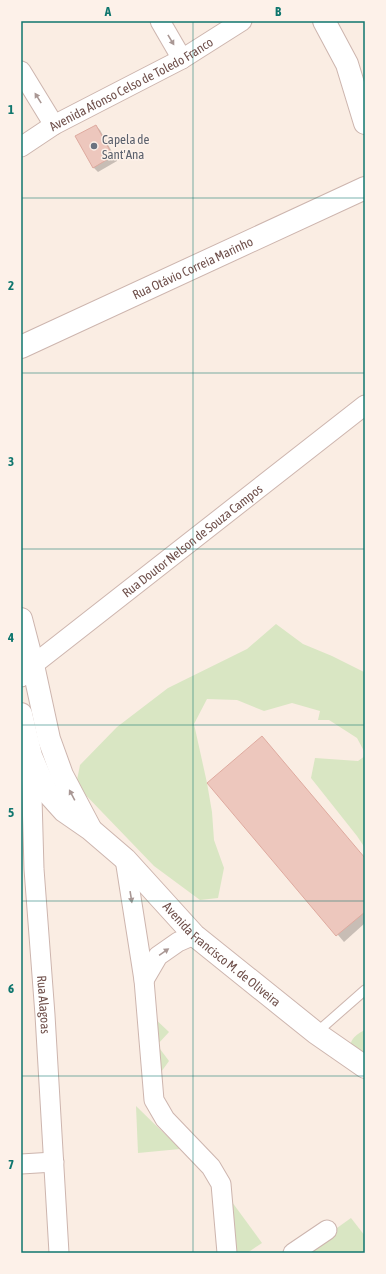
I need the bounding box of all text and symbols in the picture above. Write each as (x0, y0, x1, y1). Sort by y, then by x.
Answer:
text: A (104, 4, 112, 19)
text: B (275, 4, 282, 19)
street label: Avenida Afonso Celso de Toledo Franco (46, 34, 216, 134)
one-way arrow (167, 35, 175, 45)
one-way arrow (34, 92, 41, 104)
text: 1 (8, 102, 14, 117)
place label: Capela de Sant'Ana (102, 132, 149, 162)
marker: Capela de Sant'Ana (89, 141, 99, 151)
street label: Rua Otávio Correia Marinho (130, 234, 255, 302)
text: 2 (8, 278, 14, 293)
text: 3 (8, 454, 14, 469)
street label: Rua Doutor Nelson de Souza Campos (119, 481, 266, 600)
text: 4 (7, 630, 14, 645)
one-way arrow (69, 789, 75, 800)
text: 5 (8, 805, 14, 820)
one-way arrow (128, 891, 134, 903)
street label: Avenida Francisco M. de Oliveira (160, 899, 283, 1010)
one-way arrow (159, 948, 169, 956)
street label: Rua Alagoas (34, 975, 53, 1035)
text: 6 (8, 981, 14, 996)
text: 7 (8, 1157, 14, 1172)

